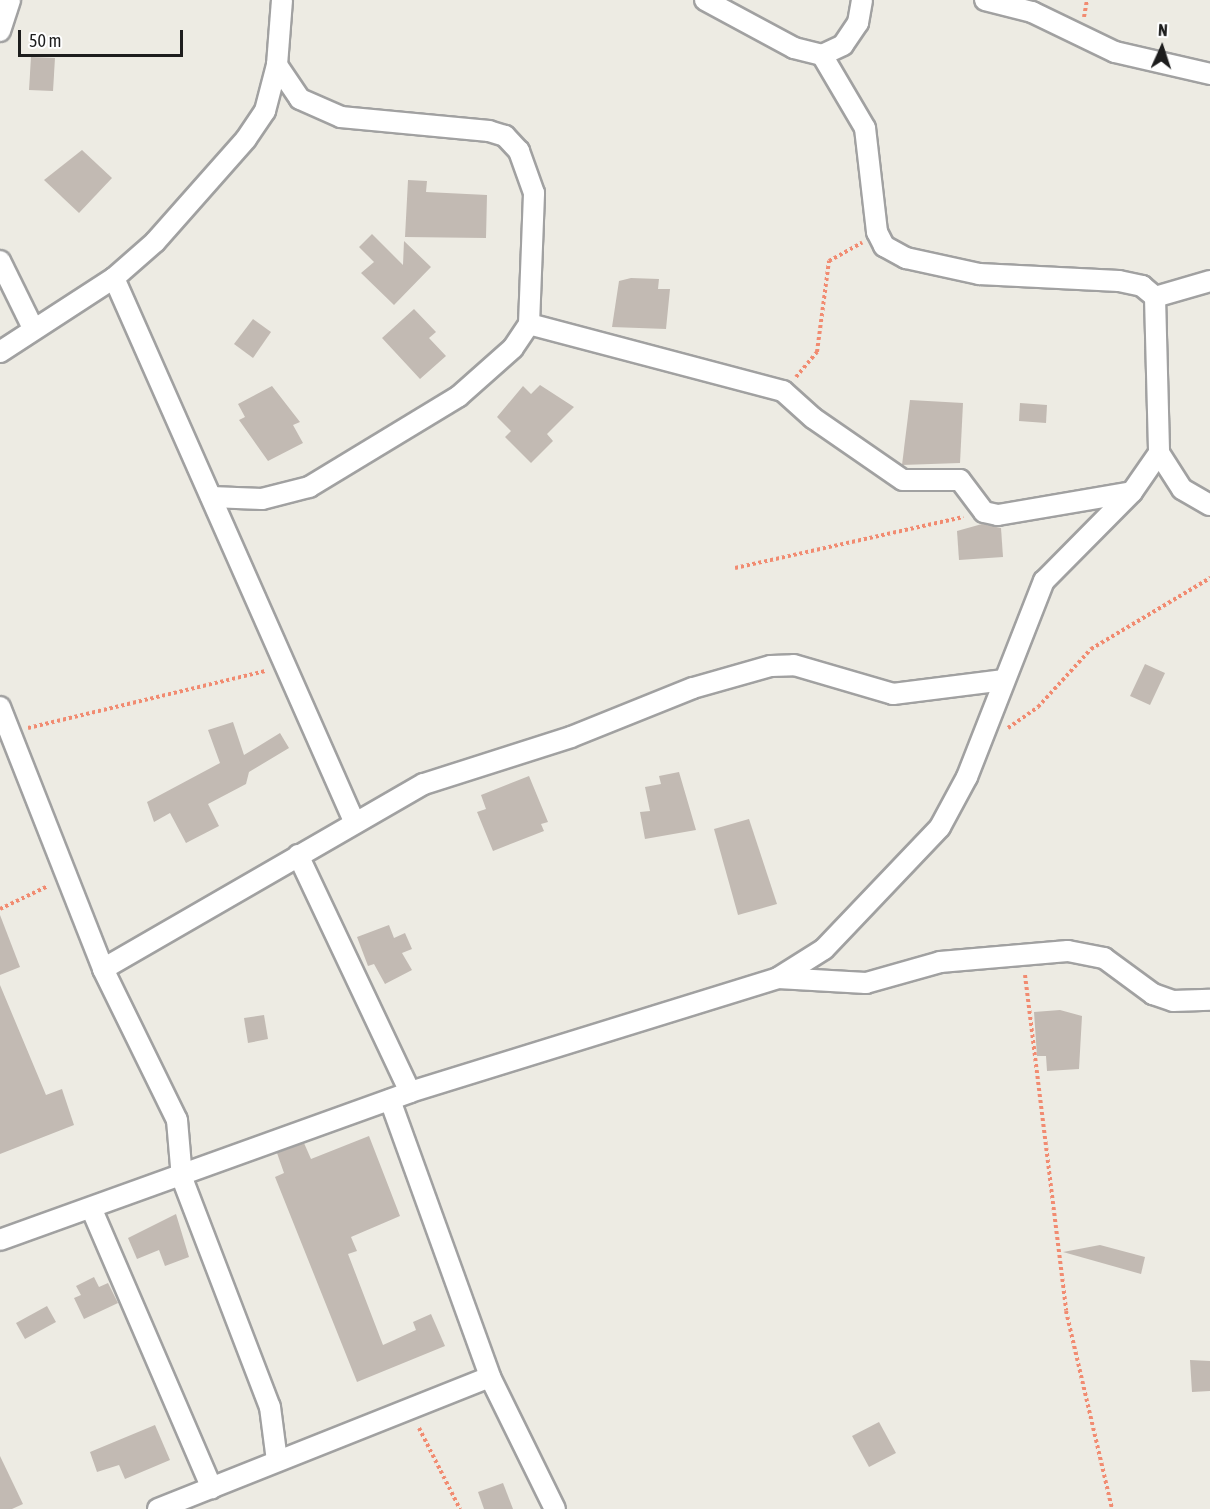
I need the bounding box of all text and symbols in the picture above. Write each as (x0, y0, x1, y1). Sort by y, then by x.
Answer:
scale bar (21, 18, 186, 56)
north arrow (1132, 18, 1192, 78)
text: N (1158, 21, 1168, 39)
text: 50 m (29, 30, 61, 51)

